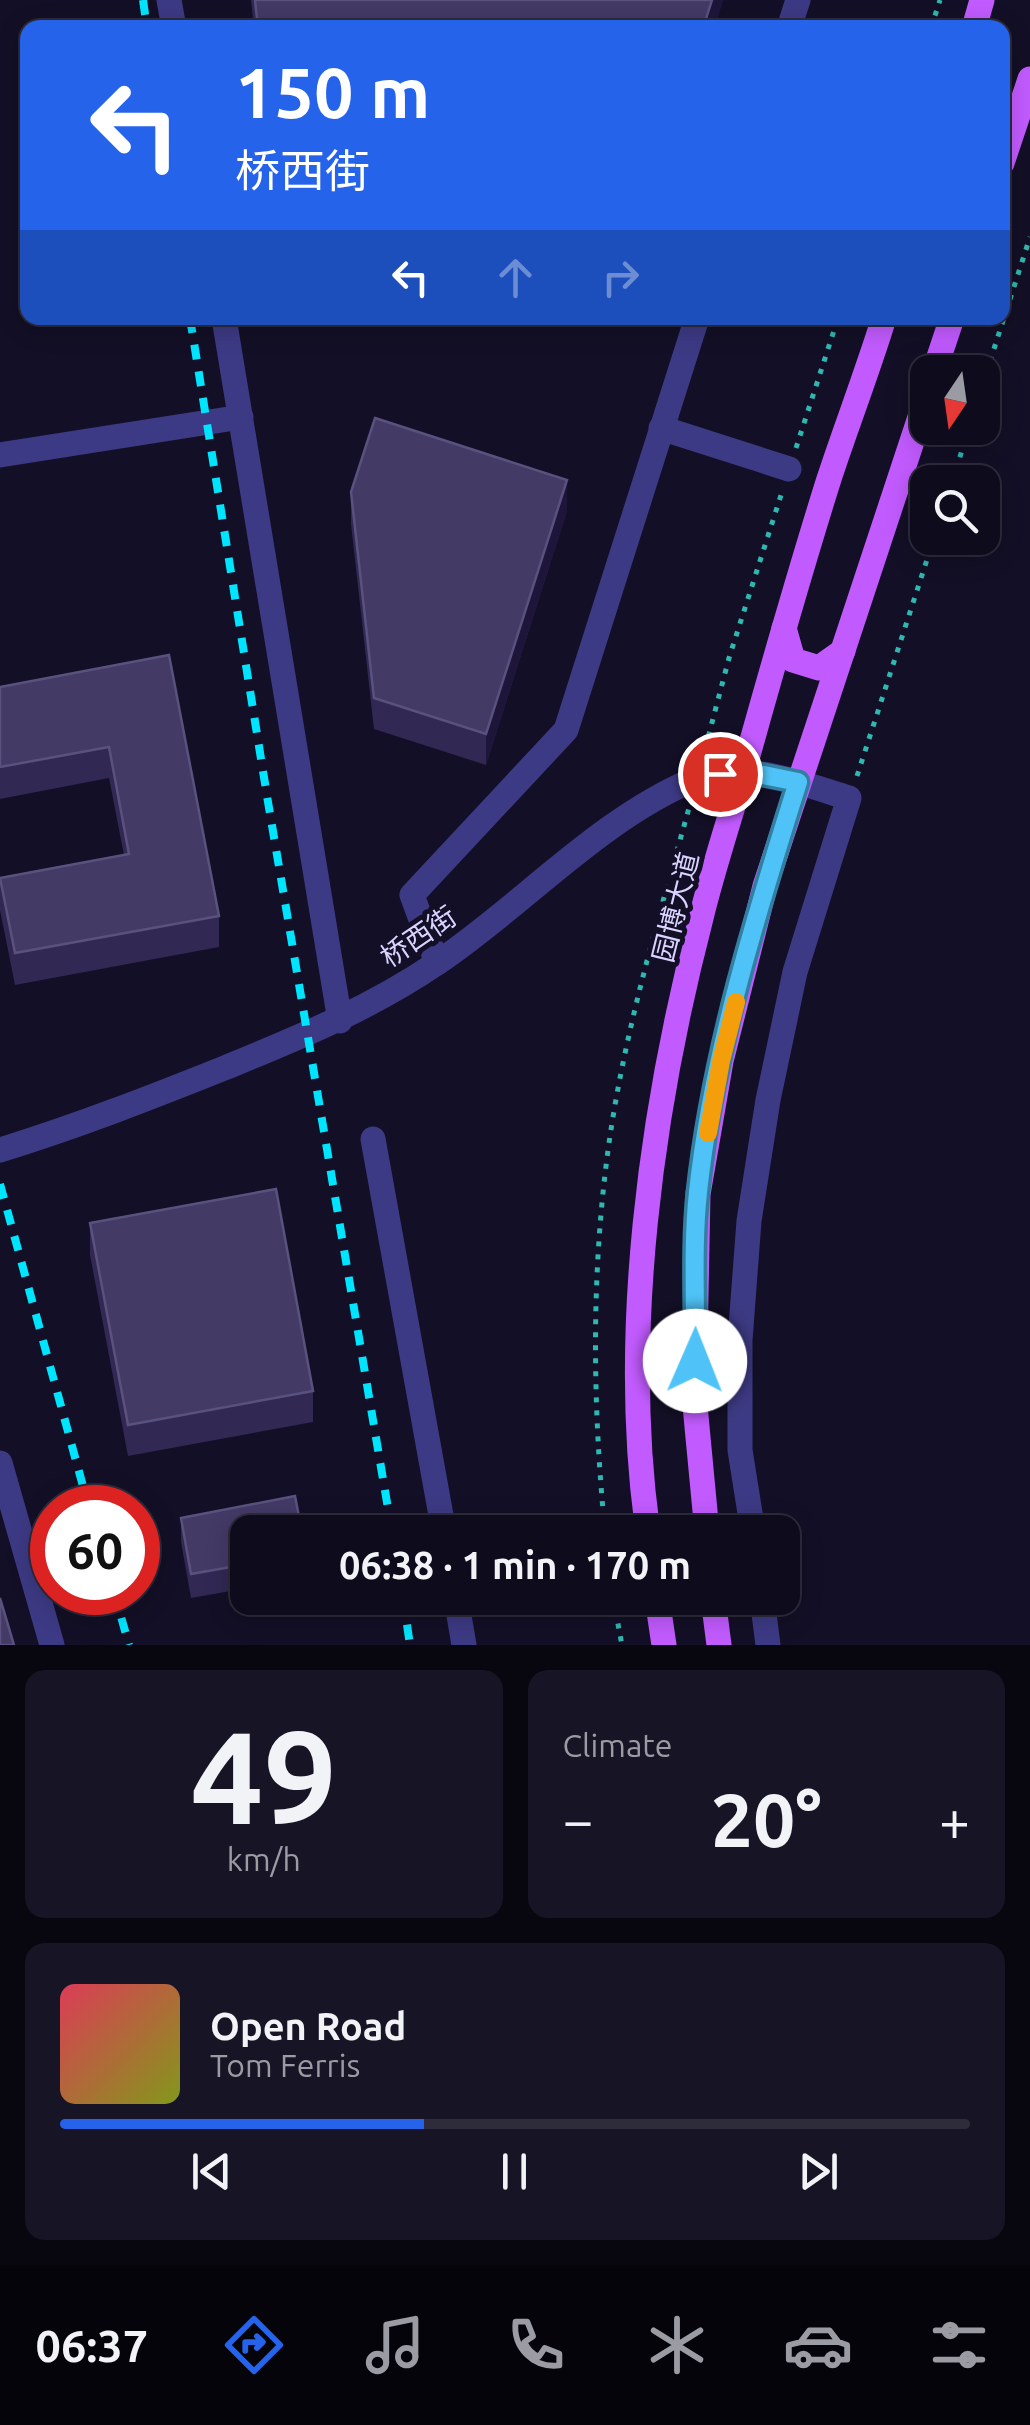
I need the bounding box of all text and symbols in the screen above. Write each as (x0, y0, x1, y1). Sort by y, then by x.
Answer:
text: 150 m (235, 53, 430, 131)
icon: left (70, 60, 200, 190)
text: 桥西街 (235, 145, 370, 196)
icon: left (383, 250, 438, 305)
icon: ahead (488, 250, 543, 305)
icon: right (593, 250, 648, 305)
north arrow (910, 355, 1000, 445)
map controls (910, 355, 1000, 555)
button: search (910, 465, 1000, 555)
pin (678, 732, 763, 817)
icon: arrive (693, 747, 748, 802)
street label: 园博大道 (646, 849, 704, 965)
street label: 桥西街 (375, 900, 461, 972)
position arrow (643, 1309, 747, 1413)
speed limit sign: 60 (30, 1485, 160, 1615)
text: 06:38 · 1 min · 170 m (339, 1544, 691, 1586)
text: 49 (190, 1703, 337, 1849)
text: Climate (563, 1727, 673, 1763)
text: 20° (711, 1777, 822, 1861)
text: − (563, 1789, 594, 1850)
text: + (939, 1789, 970, 1850)
text: km/h (227, 1841, 301, 1877)
text: Open Road (210, 2005, 406, 2047)
text: Tom Ferris (210, 2047, 360, 2083)
icon: previous (184, 2144, 239, 2199)
icon: pause (487, 2144, 542, 2199)
icon: next (791, 2144, 846, 2199)
icon: directions (219, 2310, 289, 2380)
icon: music (360, 2310, 430, 2380)
icon: phone (501, 2310, 571, 2380)
icon: climate (642, 2310, 712, 2380)
icon: car (783, 2310, 853, 2380)
icon: filters (924, 2310, 994, 2380)
text: 06:37 (36, 2320, 148, 2371)

